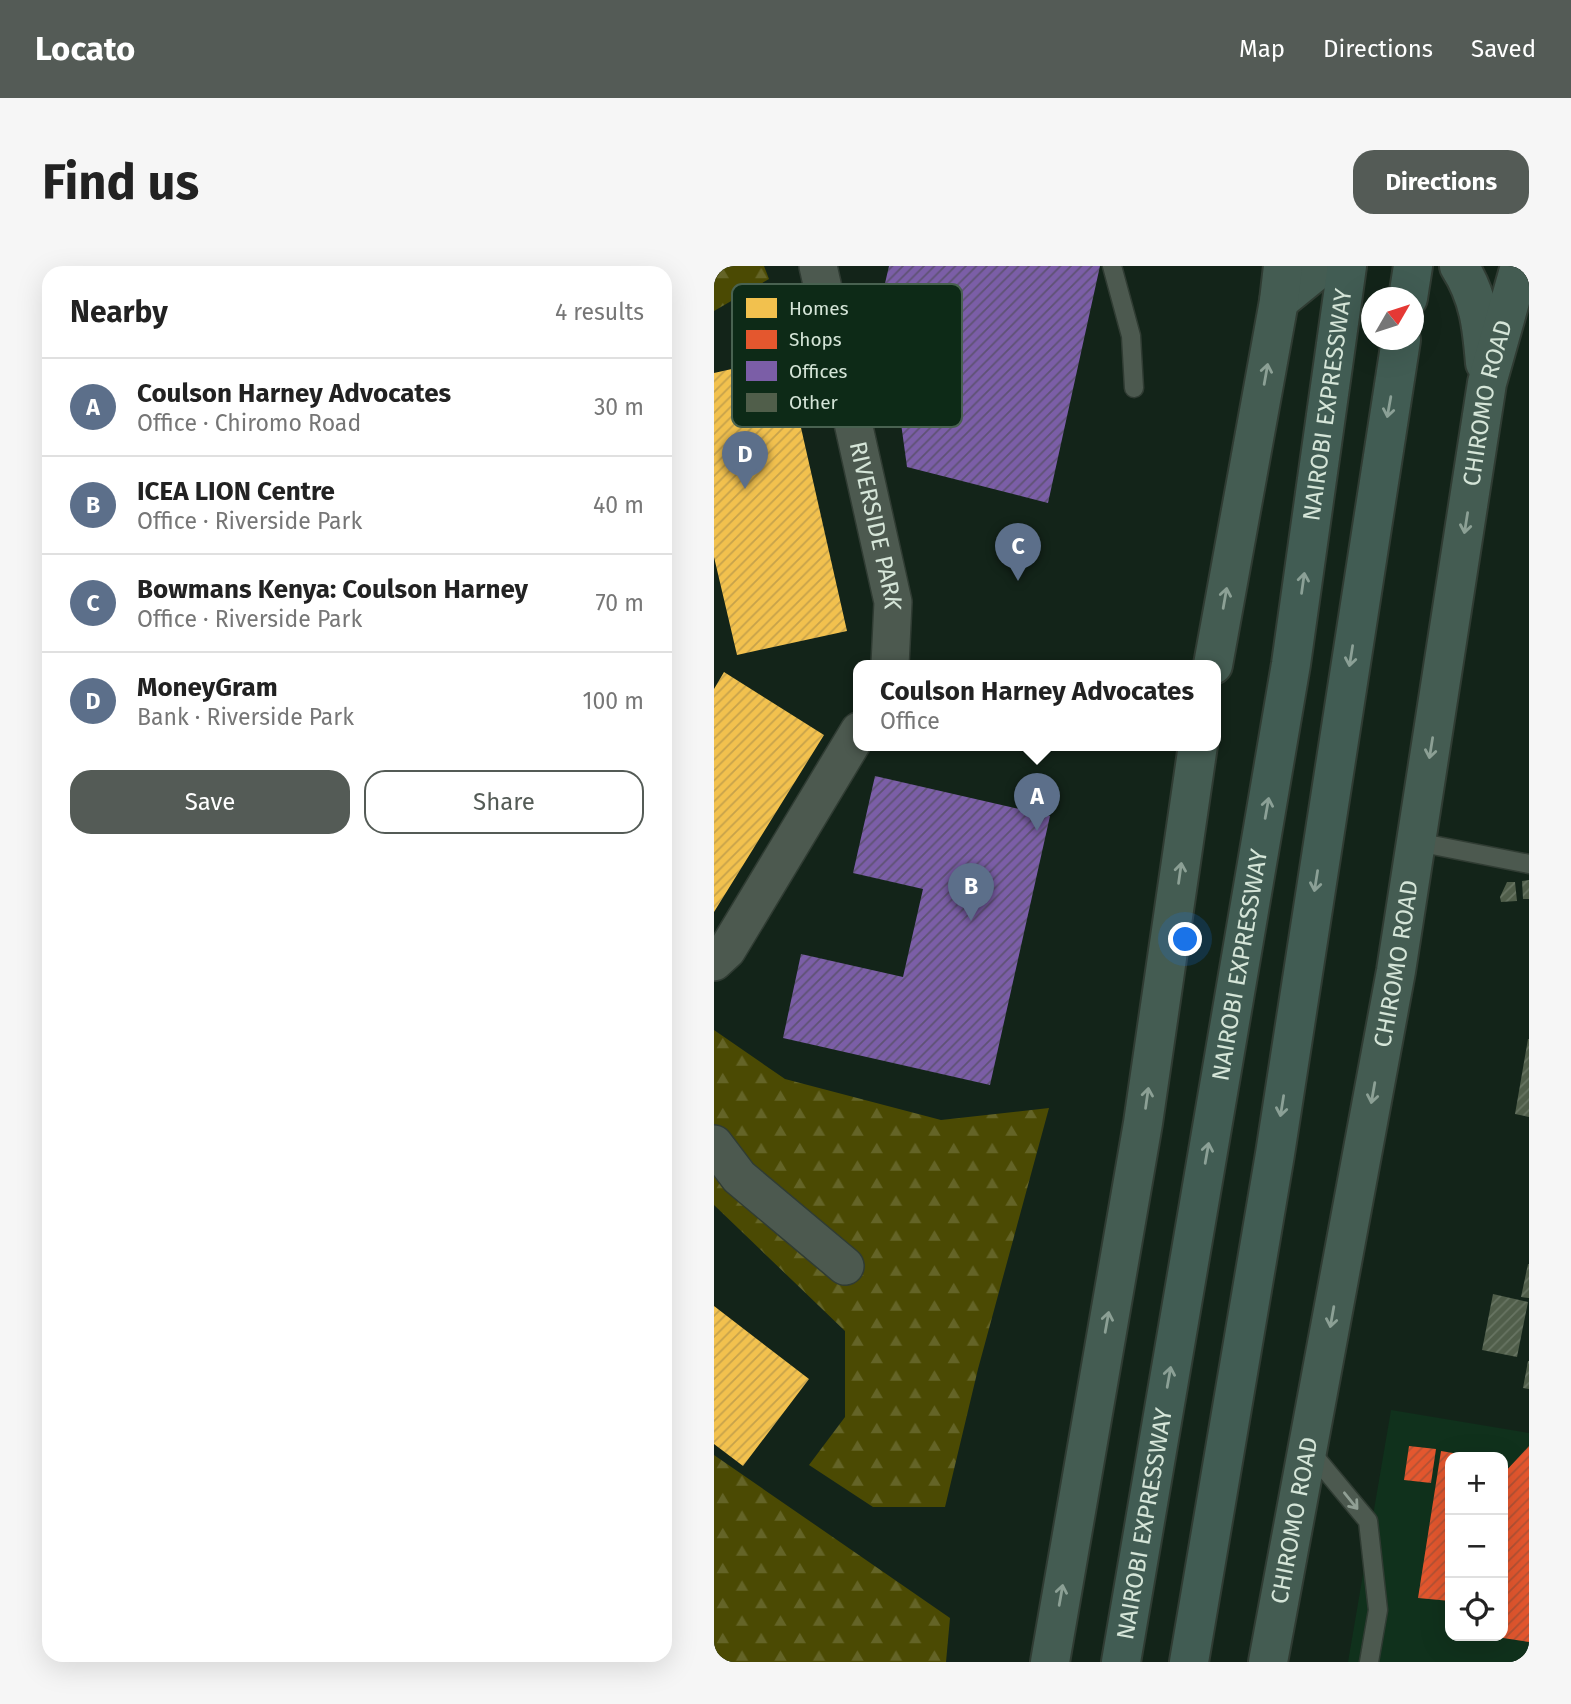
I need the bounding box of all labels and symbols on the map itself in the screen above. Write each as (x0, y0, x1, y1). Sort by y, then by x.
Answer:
legend (732, 284, 962, 427)
street label: NAIROBI EXPRESSWAY (1297, 286, 1358, 523)
north arrow (1361, 287, 1424, 350)
text: Homes (789, 297, 849, 320)
street label: CHIROMO ROAD (1457, 317, 1518, 488)
text: Shops (789, 328, 842, 351)
text: Offices (789, 360, 847, 383)
one-way arrow (1260, 363, 1273, 386)
text: Other (789, 391, 838, 414)
one-way arrow (1382, 395, 1396, 418)
pin: D (722, 431, 768, 489)
street label: RIVERSIDE PARK (844, 439, 907, 611)
one-way arrow (1459, 511, 1472, 534)
pin: C (995, 523, 1041, 581)
one-way arrow (1296, 573, 1309, 595)
one-way arrow (1219, 587, 1232, 610)
one-way arrow (1344, 644, 1357, 667)
one-way arrow (1424, 736, 1437, 759)
pin: A (1014, 773, 1060, 831)
one-way arrow (1261, 797, 1274, 820)
street label: NAIROBI EXPRESSWAY (1206, 846, 1273, 1083)
one-way arrow (1173, 862, 1186, 885)
pin: B (948, 863, 994, 921)
one-way arrow (1309, 869, 1322, 892)
street label: CHIROMO ROAD (1368, 878, 1424, 1050)
your location (1168, 922, 1202, 956)
one-way arrow (1366, 1081, 1379, 1104)
one-way arrow (1140, 1087, 1153, 1110)
one-way arrow (1275, 1094, 1288, 1116)
one-way arrow (1201, 1142, 1214, 1165)
one-way arrow (1325, 1305, 1338, 1328)
one-way arrow (1101, 1311, 1114, 1334)
one-way arrow (1163, 1366, 1176, 1389)
street label: NAIROBI EXPRESSWAY (1111, 1405, 1178, 1642)
street label: CHIROMO ROAD (1265, 1435, 1323, 1606)
one-way arrow (1343, 1491, 1359, 1509)
one-way arrow (1055, 1584, 1068, 1607)

